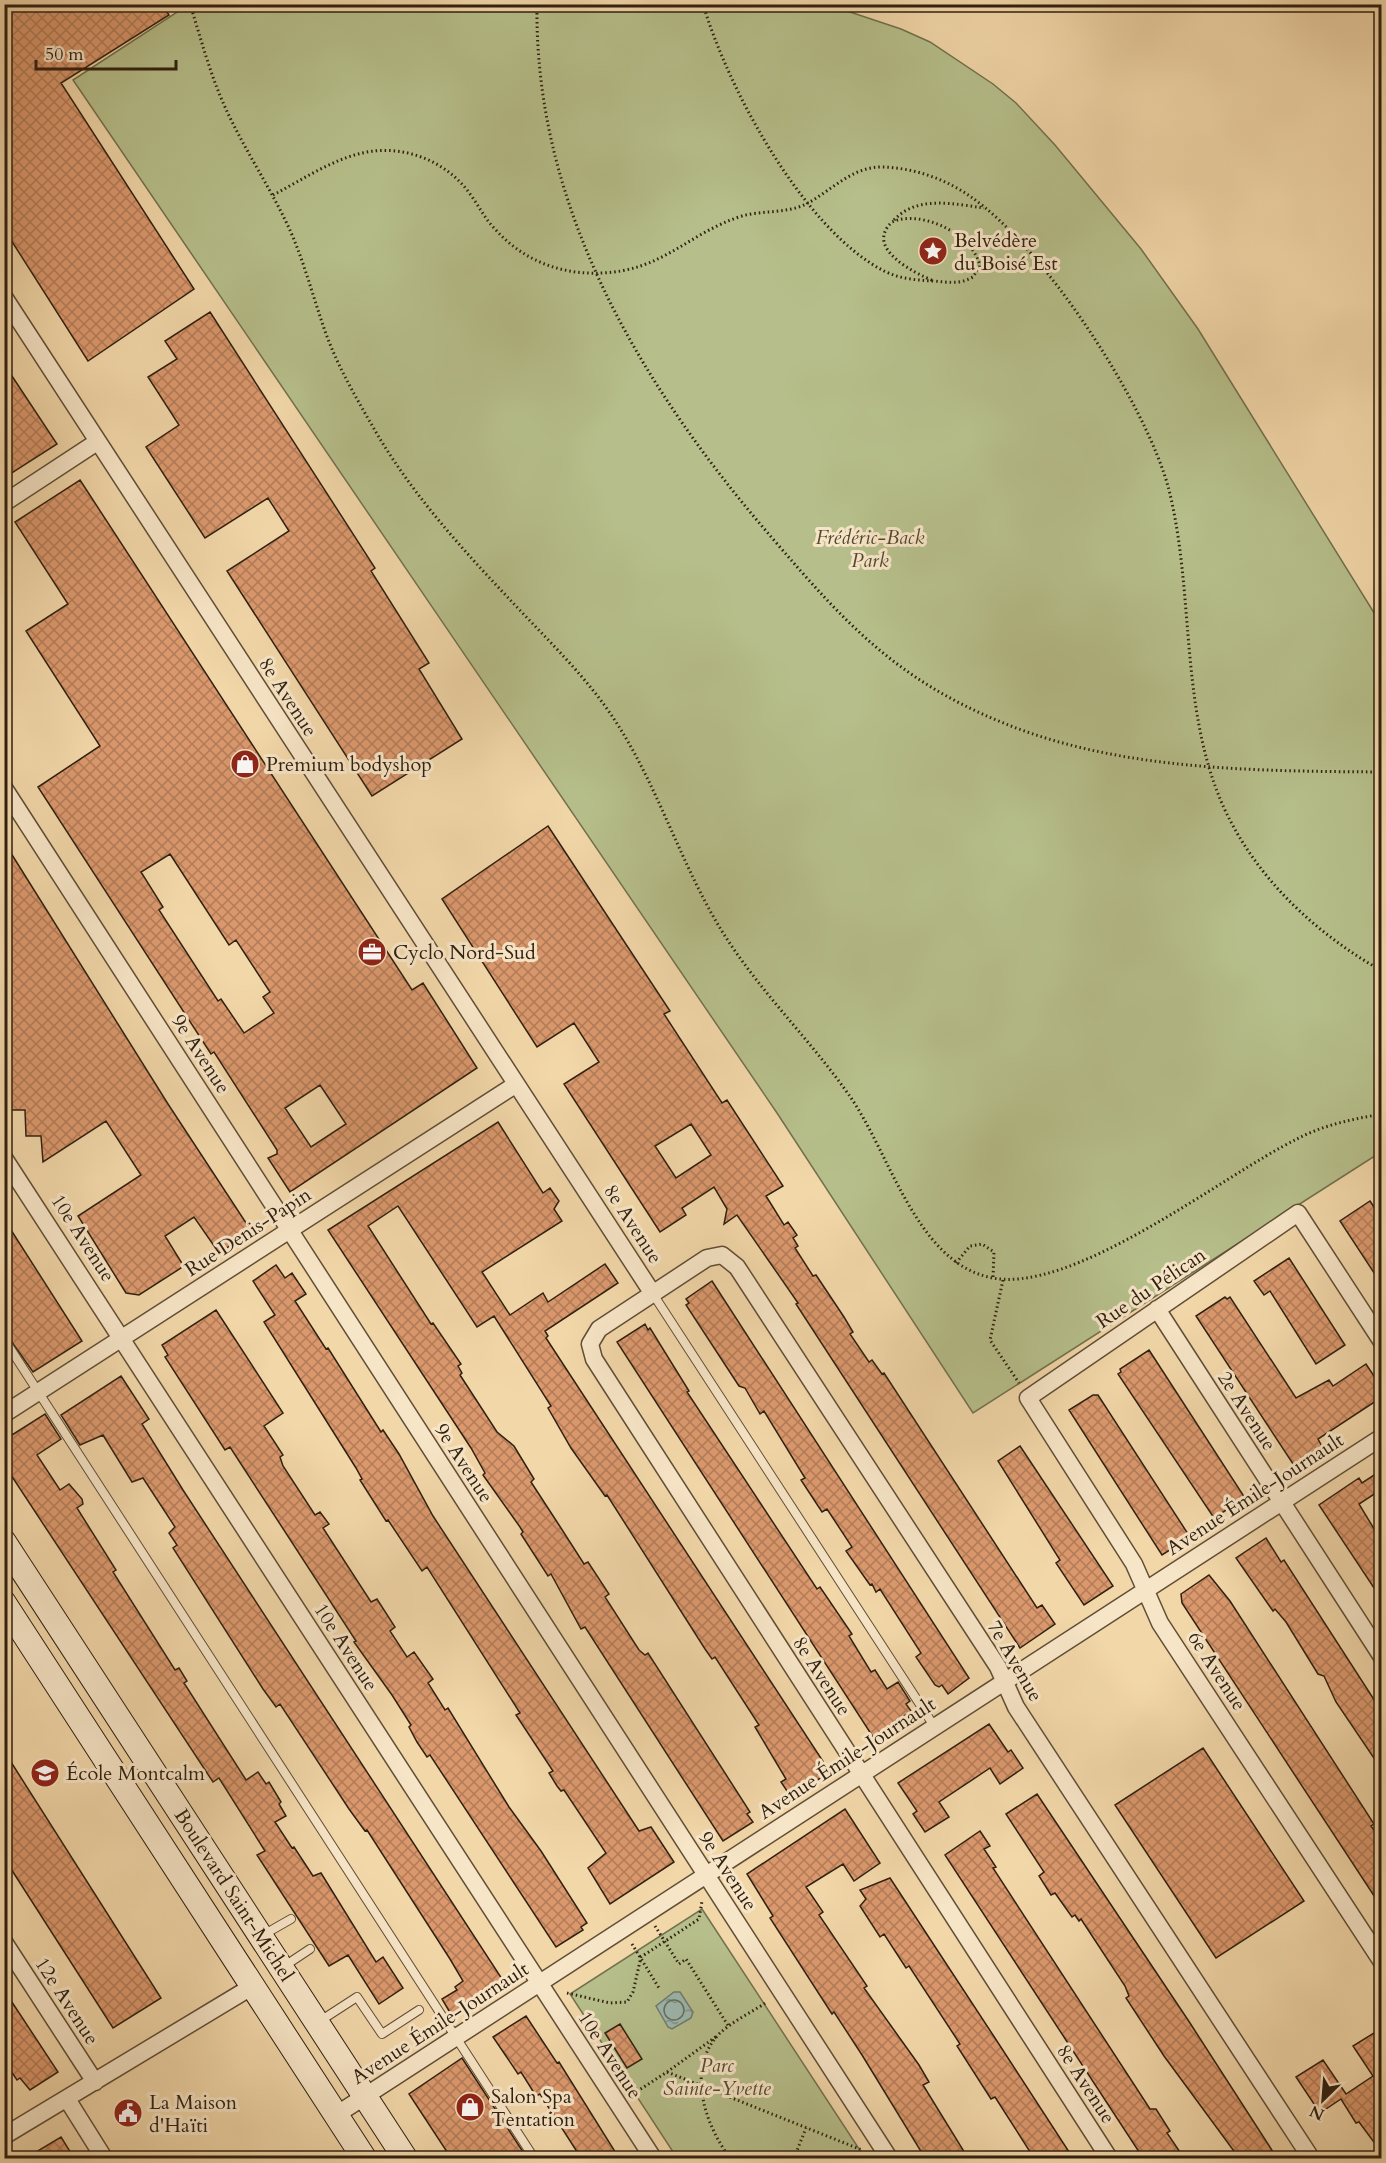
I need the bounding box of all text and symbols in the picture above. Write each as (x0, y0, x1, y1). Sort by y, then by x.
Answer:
scale bar (36, 33, 176, 71)
text: 50 m (45, 42, 84, 67)
place label: Belvédère du Boisé Est (954, 227, 1058, 277)
place icon: Belvédère du Boisé Est (917, 235, 949, 267)
park label: Frédéric-Back Park (816, 524, 924, 574)
street label: 8e Avenue (252, 652, 324, 742)
shop icon: Premium bodyshop (229, 748, 261, 780)
place label: Premium bodyshop (266, 751, 432, 778)
office icon: Cyclo Nord-Sud (356, 936, 388, 968)
place label: Cyclo Nord-Sud (393, 939, 536, 966)
street label: 9e Avenue (165, 1009, 237, 1099)
street label: 8e Avenue (597, 1179, 669, 1269)
street label: Rue Denis-Papin (180, 1181, 317, 1283)
street label: 10e Avenue (45, 1189, 121, 1287)
street label: Rue du Pélican (1091, 1241, 1212, 1335)
street label: 2e Avenue (1211, 1366, 1283, 1456)
street label: 9e Avenue (428, 1418, 500, 1508)
street label: Avenue Émile-Journault (1161, 1426, 1349, 1562)
street label: 10e Avenue (308, 1598, 384, 1696)
street label: 7e Avenue (981, 1615, 1049, 1707)
street label: 6e Avenue (1181, 1626, 1253, 1716)
street label: 8e Avenue (786, 1631, 858, 1721)
street label: Avenue Émile-Journault (753, 1690, 941, 1826)
school or university icon: École Montcalm (29, 1757, 61, 1789)
place label: École Montcalm (66, 1760, 205, 1787)
street label: Boulevard Saint-Michel (168, 1803, 300, 1987)
street label: 9e Avenue (692, 1826, 764, 1916)
street label: 12e Avenue (29, 1952, 105, 2050)
street label: Avenue Émile-Journault (346, 1955, 534, 2091)
street label: 10e Avenue (572, 2006, 648, 2104)
street label: 8e Avenue (1050, 2039, 1122, 2129)
park label: Parc Sainte-Yvette (663, 2052, 771, 2102)
north arrow (1293, 2070, 1353, 2130)
place label: Salon Spa Tentation (491, 2083, 576, 2133)
place label: La Maison d'Haïti (149, 2089, 238, 2139)
shop icon: Salon Spa Tentation (454, 2091, 486, 2123)
public building icon: La Maison d'Haïti (112, 2097, 144, 2129)
text: N (1306, 2100, 1328, 2126)

